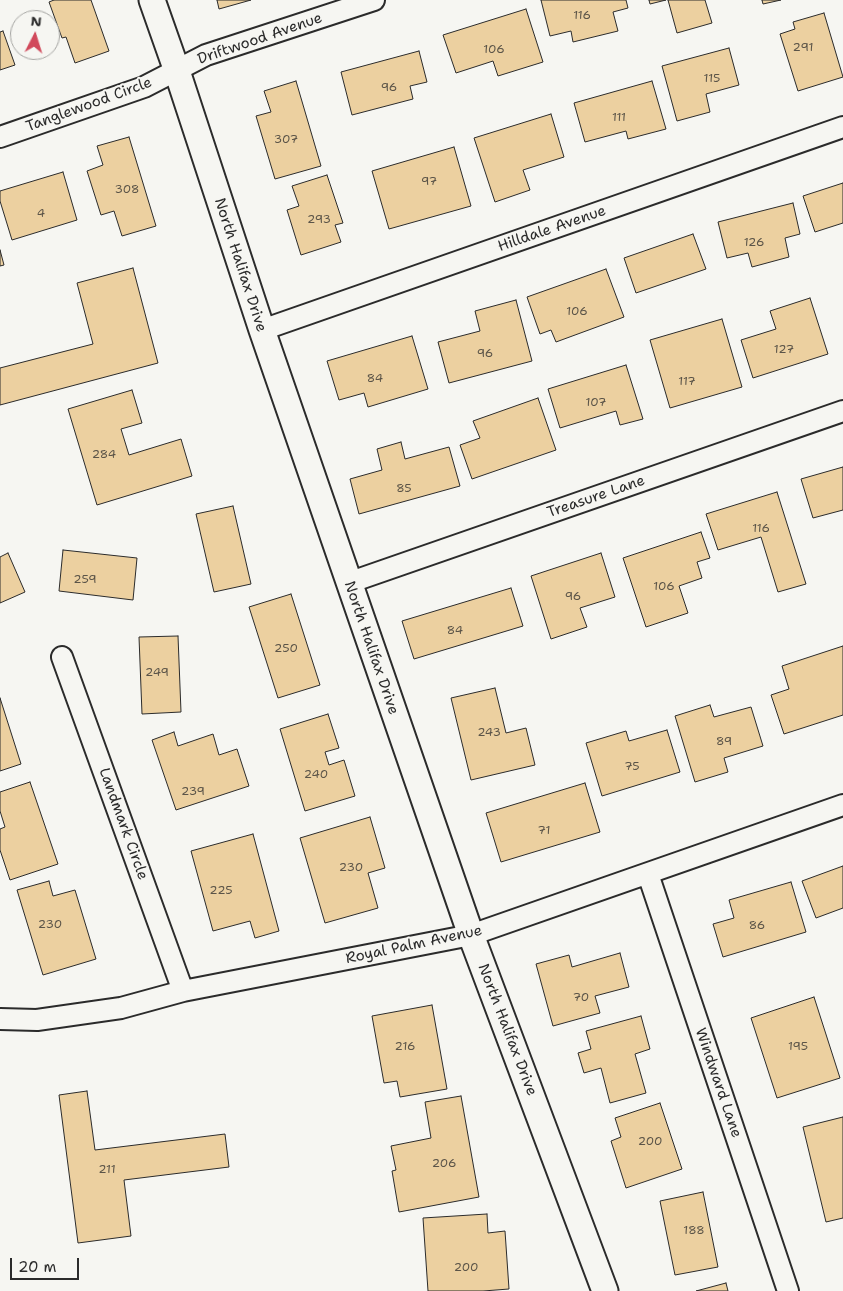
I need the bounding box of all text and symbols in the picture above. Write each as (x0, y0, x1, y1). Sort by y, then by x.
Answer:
street label: Driftwood Avenue (195, 9, 325, 69)
house number: 116 (573, 9, 591, 23)
north arrow (10, 10, 60, 60)
text: N (30, 12, 43, 31)
house number: 291 (793, 41, 813, 55)
house number: 106 (483, 43, 505, 57)
house number: 115 (704, 72, 720, 86)
street label: Tanglewood Circle (24, 74, 154, 136)
house number: 96 (381, 81, 397, 95)
house number: 111 (612, 111, 626, 125)
house number: 307 (274, 133, 298, 147)
house number: 97 (421, 175, 437, 189)
house number: 308 (115, 183, 139, 197)
street label: North Halifax Drive (210, 196, 270, 334)
street label: Hilldale Avenue (495, 202, 609, 256)
house number: 4 (37, 207, 45, 221)
house number: 293 (307, 213, 331, 227)
house number: 126 (744, 236, 764, 250)
house number: 106 (566, 305, 588, 319)
house number: 127 (774, 343, 794, 357)
house number: 96 (477, 347, 493, 361)
house number: 84 (367, 372, 383, 386)
house number: 117 (678, 375, 696, 389)
house number: 107 (586, 396, 606, 410)
house number: 284 (92, 448, 116, 462)
street label: Treasure Lane (545, 472, 647, 522)
house number: 85 (396, 482, 412, 496)
house number: 116 (752, 522, 770, 536)
house number: 259 (73, 573, 97, 587)
street label: North Halifax Drive (340, 579, 402, 717)
house number: 106 (653, 580, 675, 594)
house number: 96 (565, 590, 581, 604)
house number: 84 (447, 624, 463, 638)
house number: 250 (274, 642, 298, 656)
house number: 249 (145, 666, 169, 680)
house number: 243 (477, 726, 501, 740)
house number: 89 (716, 735, 732, 749)
house number: 75 (624, 760, 640, 774)
street label: Landmark Circle (94, 766, 152, 882)
house number: 240 (304, 768, 328, 782)
house number: 239 (181, 785, 205, 799)
house number: 71 (538, 824, 550, 838)
house number: 230 (339, 861, 363, 875)
house number: 225 (209, 884, 233, 898)
house number: 230 (38, 918, 62, 932)
house number: 86 (749, 919, 765, 933)
street label: Royal Palm Avenue (344, 922, 484, 968)
street label: North Halifax Drive (474, 961, 540, 1099)
house number: 70 (573, 991, 589, 1005)
street label: Windward Lane (691, 1026, 745, 1140)
house number: 216 (395, 1040, 415, 1054)
house number: 195 (788, 1040, 808, 1054)
house number: 200 (638, 1135, 662, 1149)
house number: 206 (432, 1157, 456, 1171)
house number: 211 (98, 1163, 116, 1177)
house number: 188 (683, 1224, 705, 1238)
scale bar (12, 1248, 81, 1280)
text: 20 m (18, 1257, 57, 1277)
house number: 200 (454, 1261, 478, 1275)

